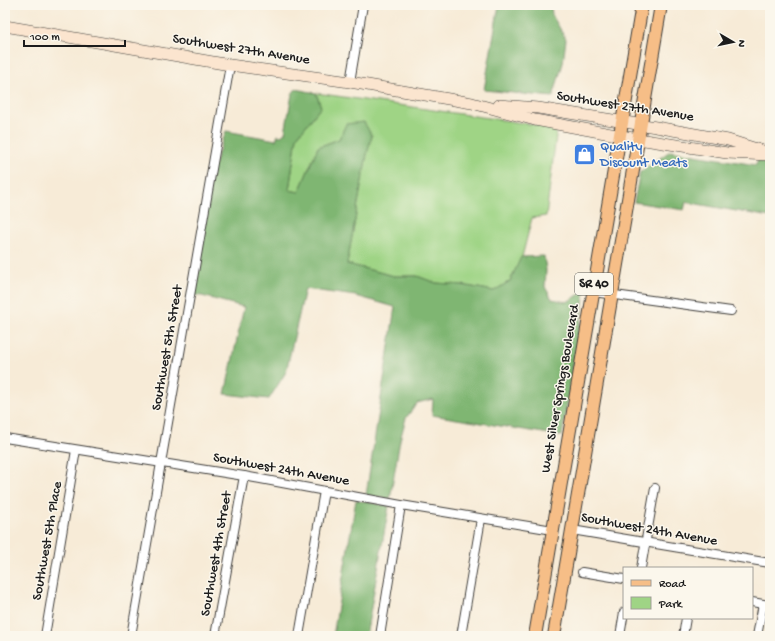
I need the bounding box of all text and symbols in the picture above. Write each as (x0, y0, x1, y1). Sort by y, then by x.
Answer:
scale bar (24, 22, 125, 48)
north arrow (713, 22, 753, 62)
text: 100 m (29, 31, 60, 45)
street label: Southwest 27th Avenue (171, 31, 312, 69)
text: N (734, 39, 747, 48)
street label: Southwest 27th Avenue (555, 88, 696, 126)
place label: Quality Discount Meats (599, 139, 688, 172)
shop icon: Quality Discount Meats (571, 142, 597, 168)
road number: SR 40 (575, 273, 613, 295)
street label: Southwest 5th Street (149, 283, 188, 412)
street label: West Silver Springs Boulevard (538, 302, 584, 474)
street label: Southwest 24th Avenue (212, 450, 351, 490)
street label: Southwest 5th Place (29, 480, 67, 602)
street label: Southwest 4th Street (198, 489, 237, 618)
street label: Southwest 24th Avenue (580, 510, 719, 550)
legend (623, 567, 753, 619)
text: Road (659, 578, 686, 592)
text: Park (658, 598, 684, 612)

